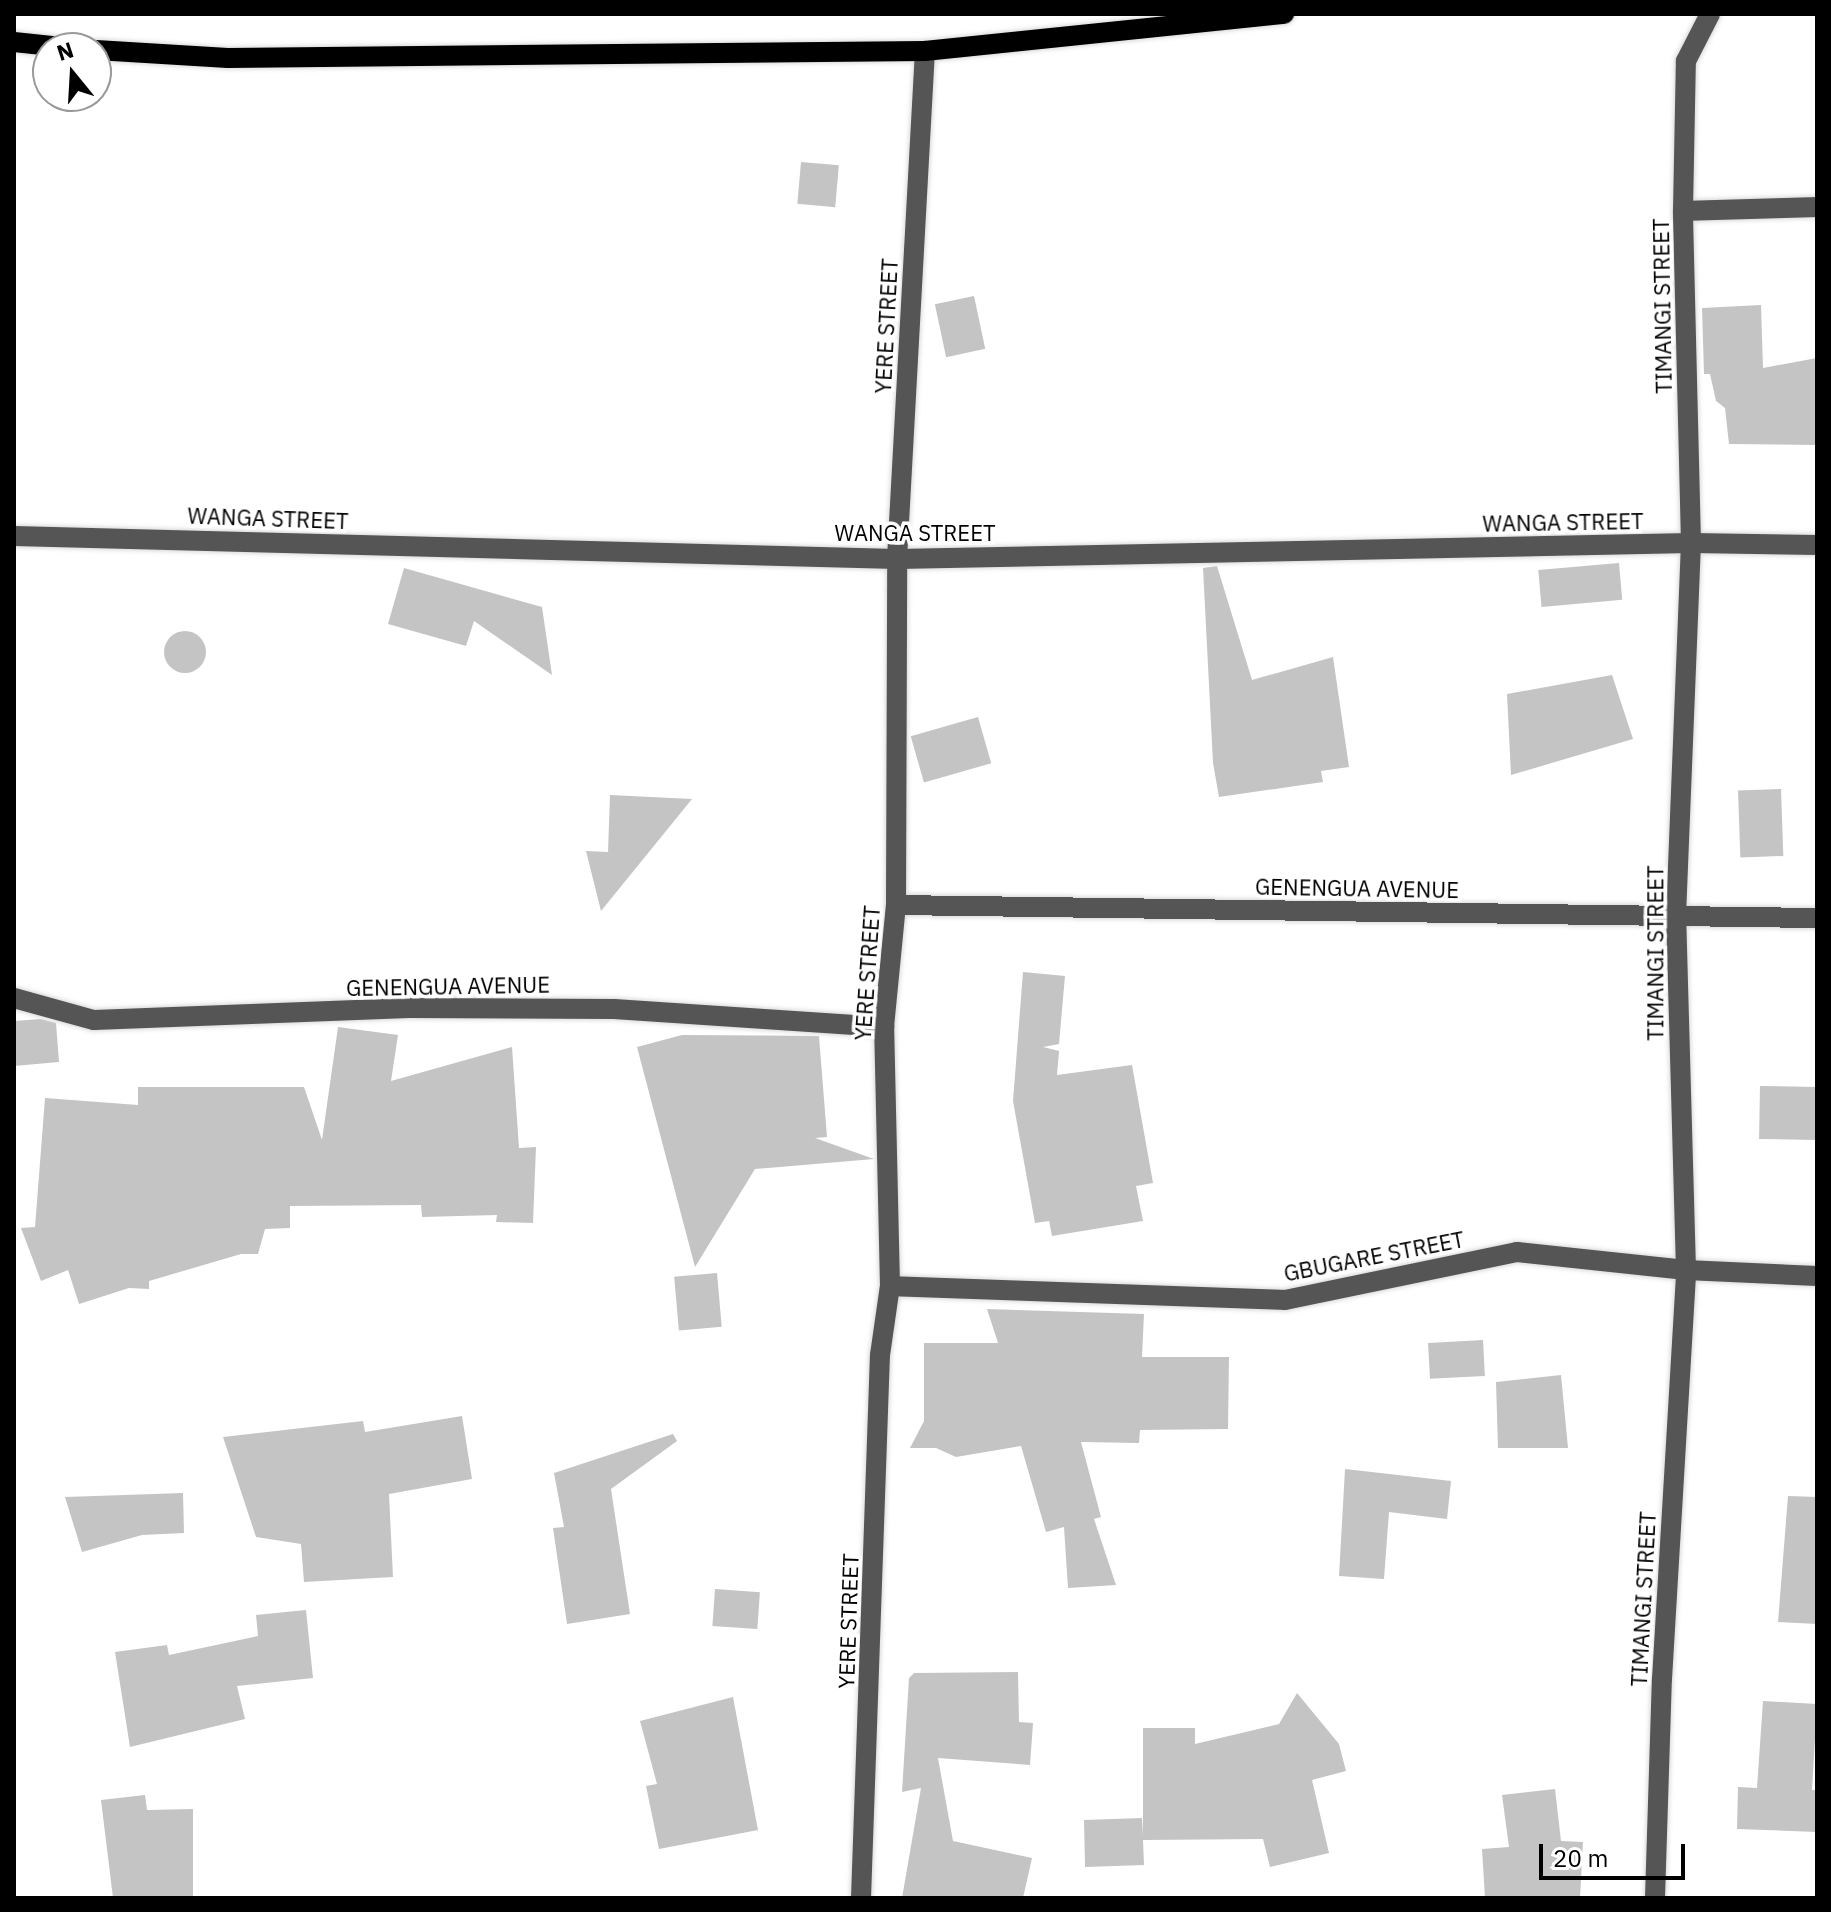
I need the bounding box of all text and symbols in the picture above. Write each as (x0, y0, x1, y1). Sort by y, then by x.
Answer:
north arrow (32, 32, 112, 112)
text: N (53, 34, 77, 67)
street label: TIMANGI STREET (1647, 218, 1677, 394)
street label: YERE STREET (869, 258, 903, 394)
street label: WANGA STREET (187, 502, 349, 534)
street label: WANGA STREET (1482, 507, 1644, 537)
street label: WANGA STREET (834, 520, 996, 546)
street label: TIMANGI STREET (1642, 865, 1668, 1041)
street label: GENENGUA AVENUE (1255, 873, 1459, 903)
street label: YERE STREET (849, 905, 885, 1041)
street label: GENENGUA AVENUE (346, 971, 550, 1001)
street label: GBUGARE STREET (1281, 1226, 1467, 1286)
street label: TIMANGI STREET (1625, 1511, 1661, 1687)
street label: YERE STREET (832, 1553, 864, 1689)
scale bar (1543, 1828, 1689, 1878)
text: 20 m (1553, 1842, 1608, 1874)

